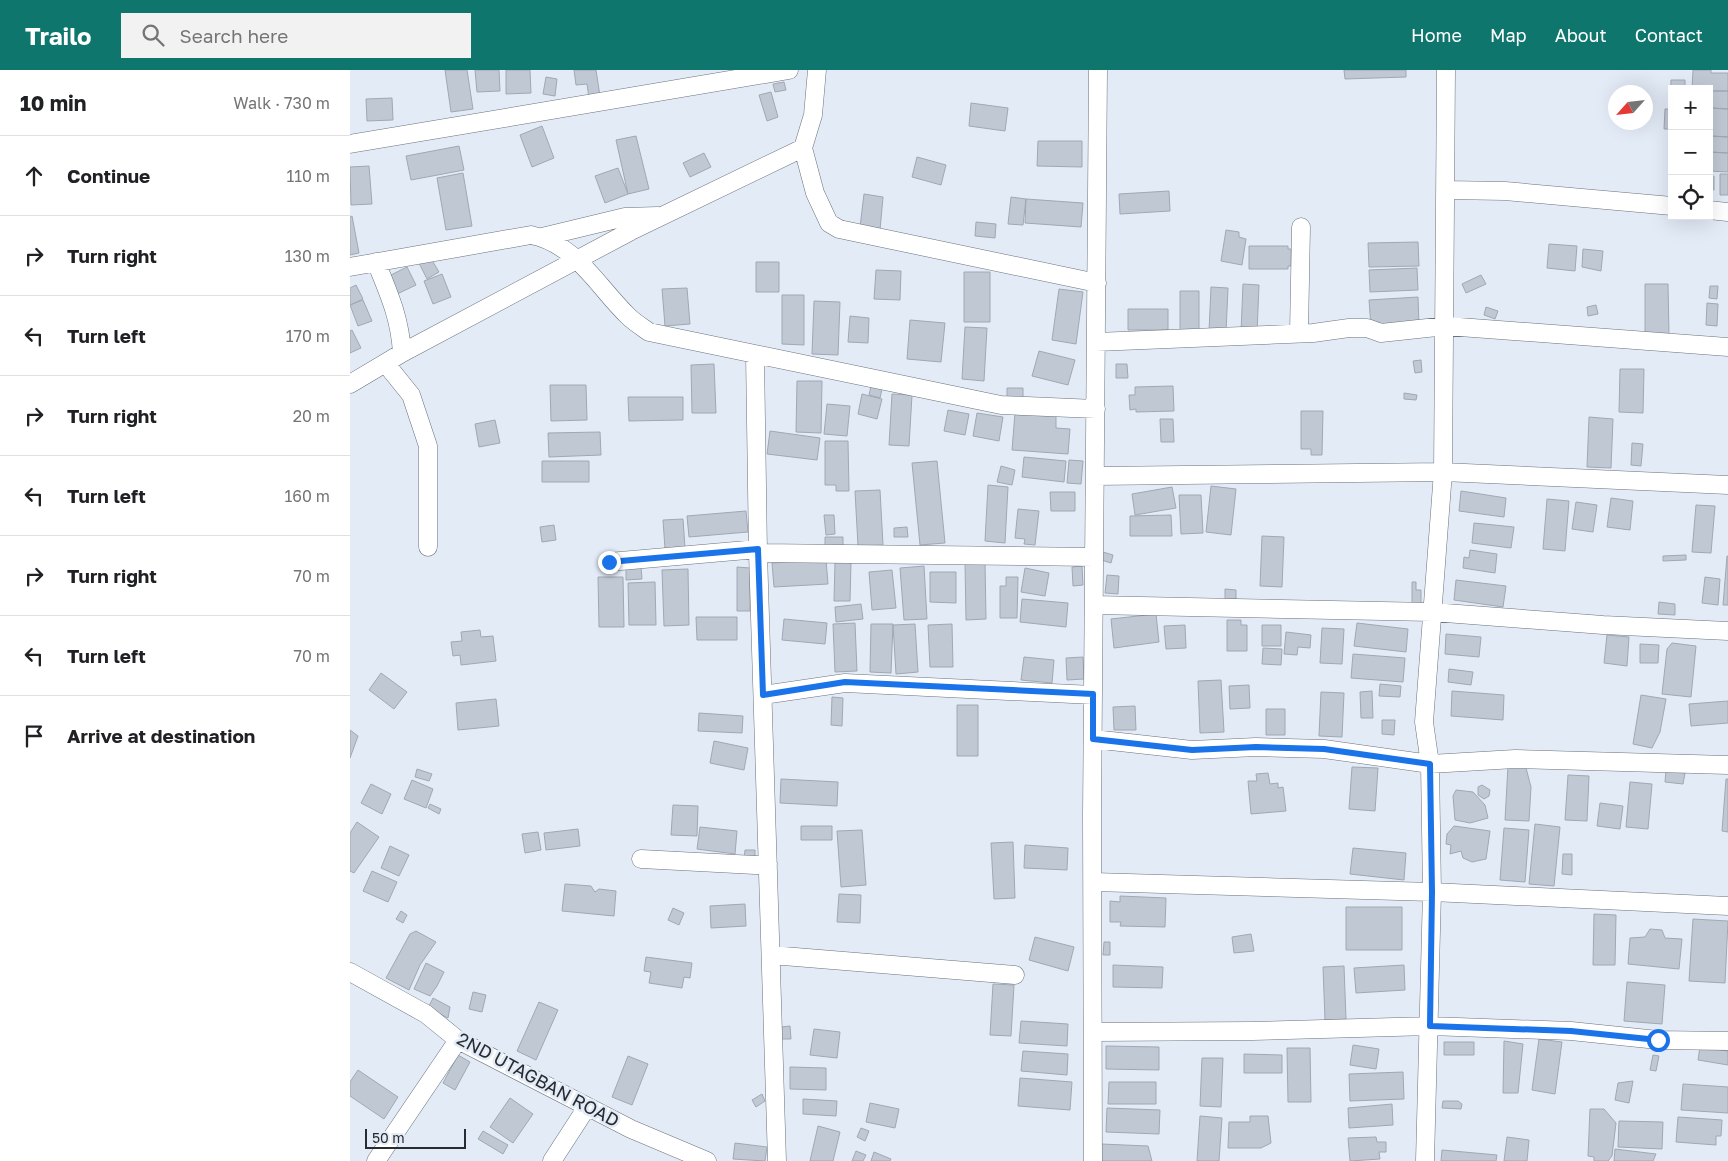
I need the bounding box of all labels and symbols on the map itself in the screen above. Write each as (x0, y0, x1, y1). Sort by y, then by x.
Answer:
north arrow (1608, 85, 1653, 130)
route end (598, 551, 621, 574)
street label: 2ND UTAGBAN ROAD (454, 1027, 623, 1131)
route start (1647, 1029, 1670, 1052)
scale bar (365, 1126, 466, 1149)

